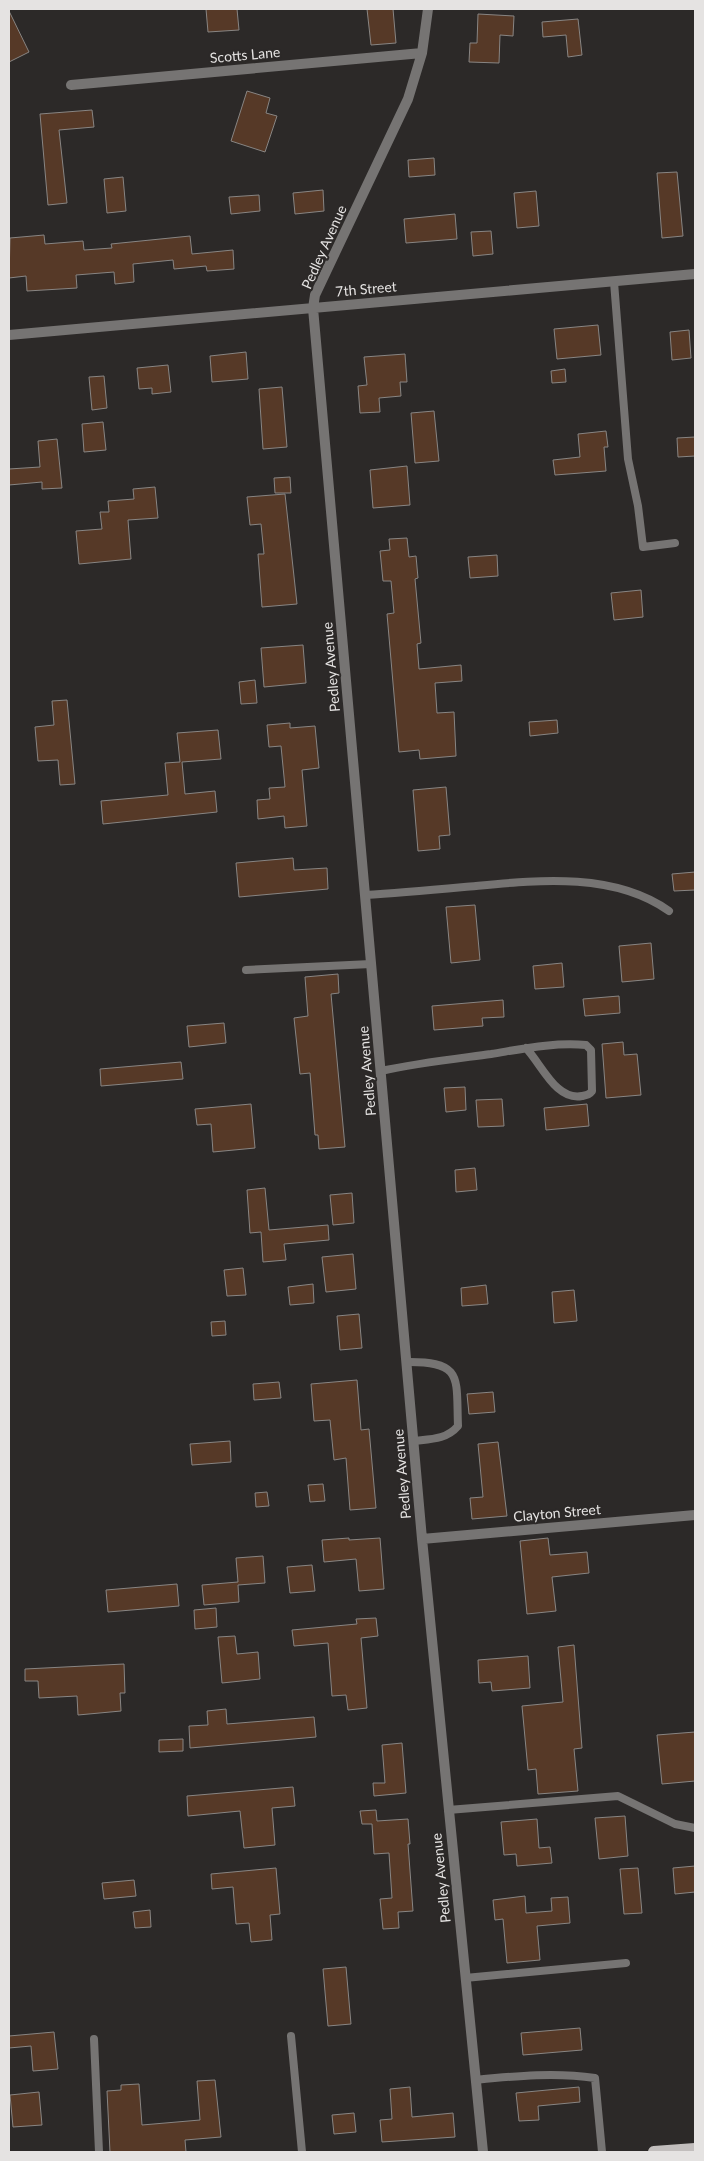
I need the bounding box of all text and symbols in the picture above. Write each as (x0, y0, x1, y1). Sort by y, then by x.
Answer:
street label: Scotts Lane (209, 43, 281, 66)
street label: Pedley Avenue (297, 202, 350, 291)
street label: 7th Street (335, 277, 397, 300)
street label: Pedley Avenue (318, 621, 343, 713)
street label: Pedley Avenue (354, 1025, 379, 1117)
street label: Pedley Avenue (389, 1428, 414, 1520)
street label: Clayton Street (512, 1500, 601, 1525)
street label: Pedley Avenue (427, 1832, 454, 1924)

